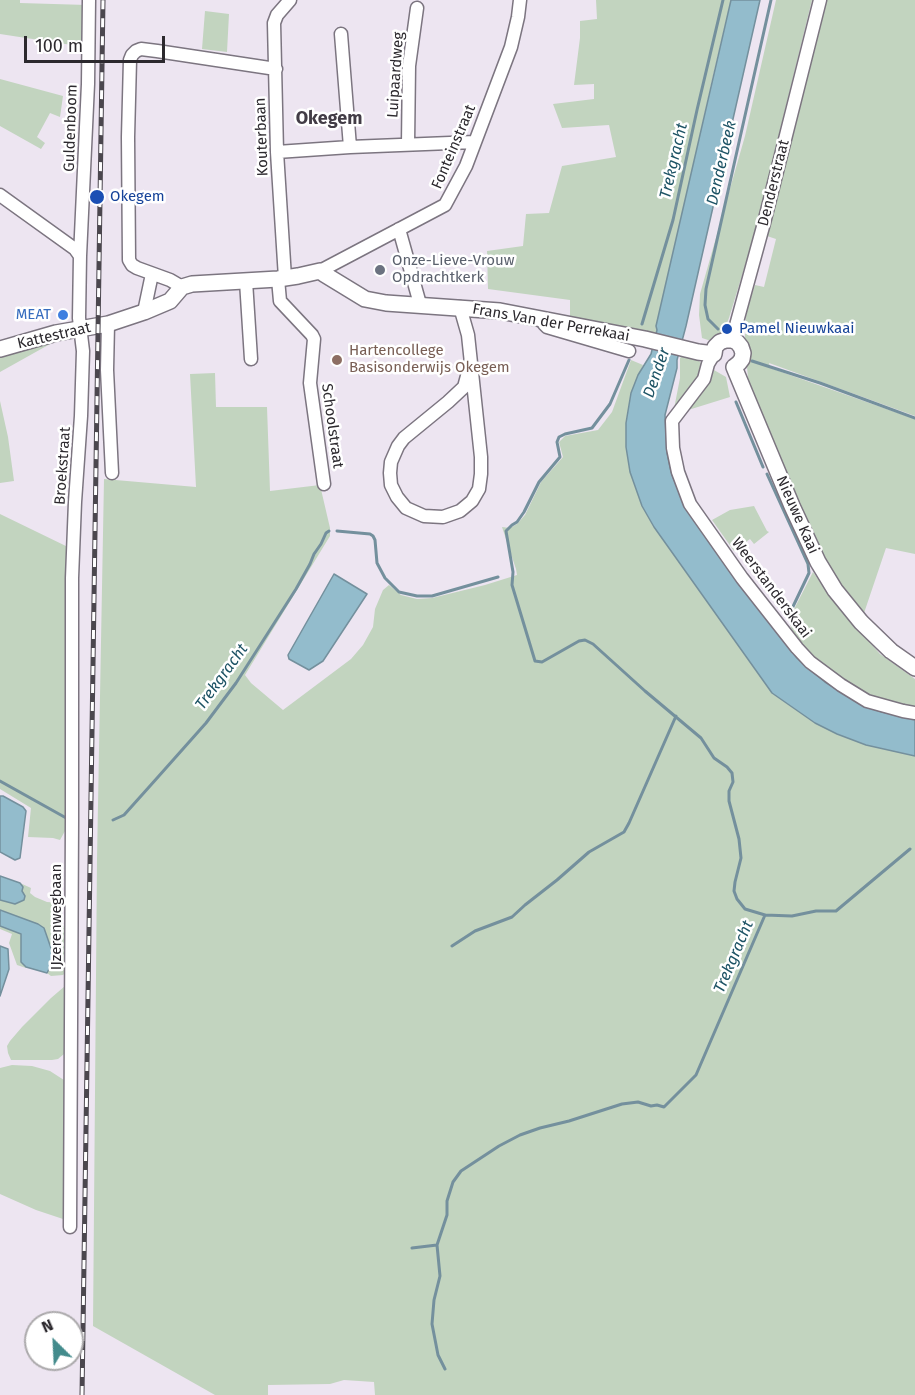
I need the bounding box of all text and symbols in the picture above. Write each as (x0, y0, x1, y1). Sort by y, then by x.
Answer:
scale bar (27, 24, 168, 62)
street label: Luipaardweg (384, 31, 408, 119)
text: 100 m (35, 35, 83, 57)
street label: Guldenboom (60, 84, 82, 172)
street label: Kouterbaan (252, 97, 272, 177)
street label: Fonteinstraat (428, 102, 480, 192)
district label: Okegem (296, 108, 362, 130)
water label: Denderbeek (703, 119, 741, 207)
water label: Trekgracht (656, 121, 692, 201)
street label: Denderstraat (755, 138, 793, 228)
marker: Okegem (88, 188, 106, 206)
place label: Okegem (110, 188, 165, 206)
place label: Onze-Lieve-Vrouw Opdrachtkerk (392, 252, 515, 287)
marker: Onze-Lieve-Vrouw Opdrachtkerk (373, 263, 387, 277)
street label: Frans Van der Perrekaai (471, 300, 631, 346)
place label: MEAT (16, 306, 51, 324)
marker: MEAT (56, 308, 70, 322)
street label: Kattestraat (15, 319, 93, 353)
place label: Pamel Nieuwkaai (739, 320, 855, 338)
marker: Pamel Nieuwkaai (720, 322, 734, 336)
place label: Hartencollege Basisonderwijs Okegem (349, 342, 510, 377)
water label: Dender (640, 346, 674, 400)
marker: Hartencollege Basisonderwijs Okegem (330, 353, 344, 367)
street label: Schoolstraat (317, 382, 347, 470)
street label: Broekstraat (51, 426, 75, 506)
street label: Nieuwe Kaai (772, 473, 822, 557)
street label: Weerstanderskaai (727, 534, 815, 642)
water label: Trekgracht (192, 640, 252, 714)
street label: IJzerenwegbaan (48, 864, 66, 970)
water label: Trekgracht (710, 918, 758, 996)
north arrow (24, 1311, 84, 1371)
text: N (39, 1315, 56, 1337)

